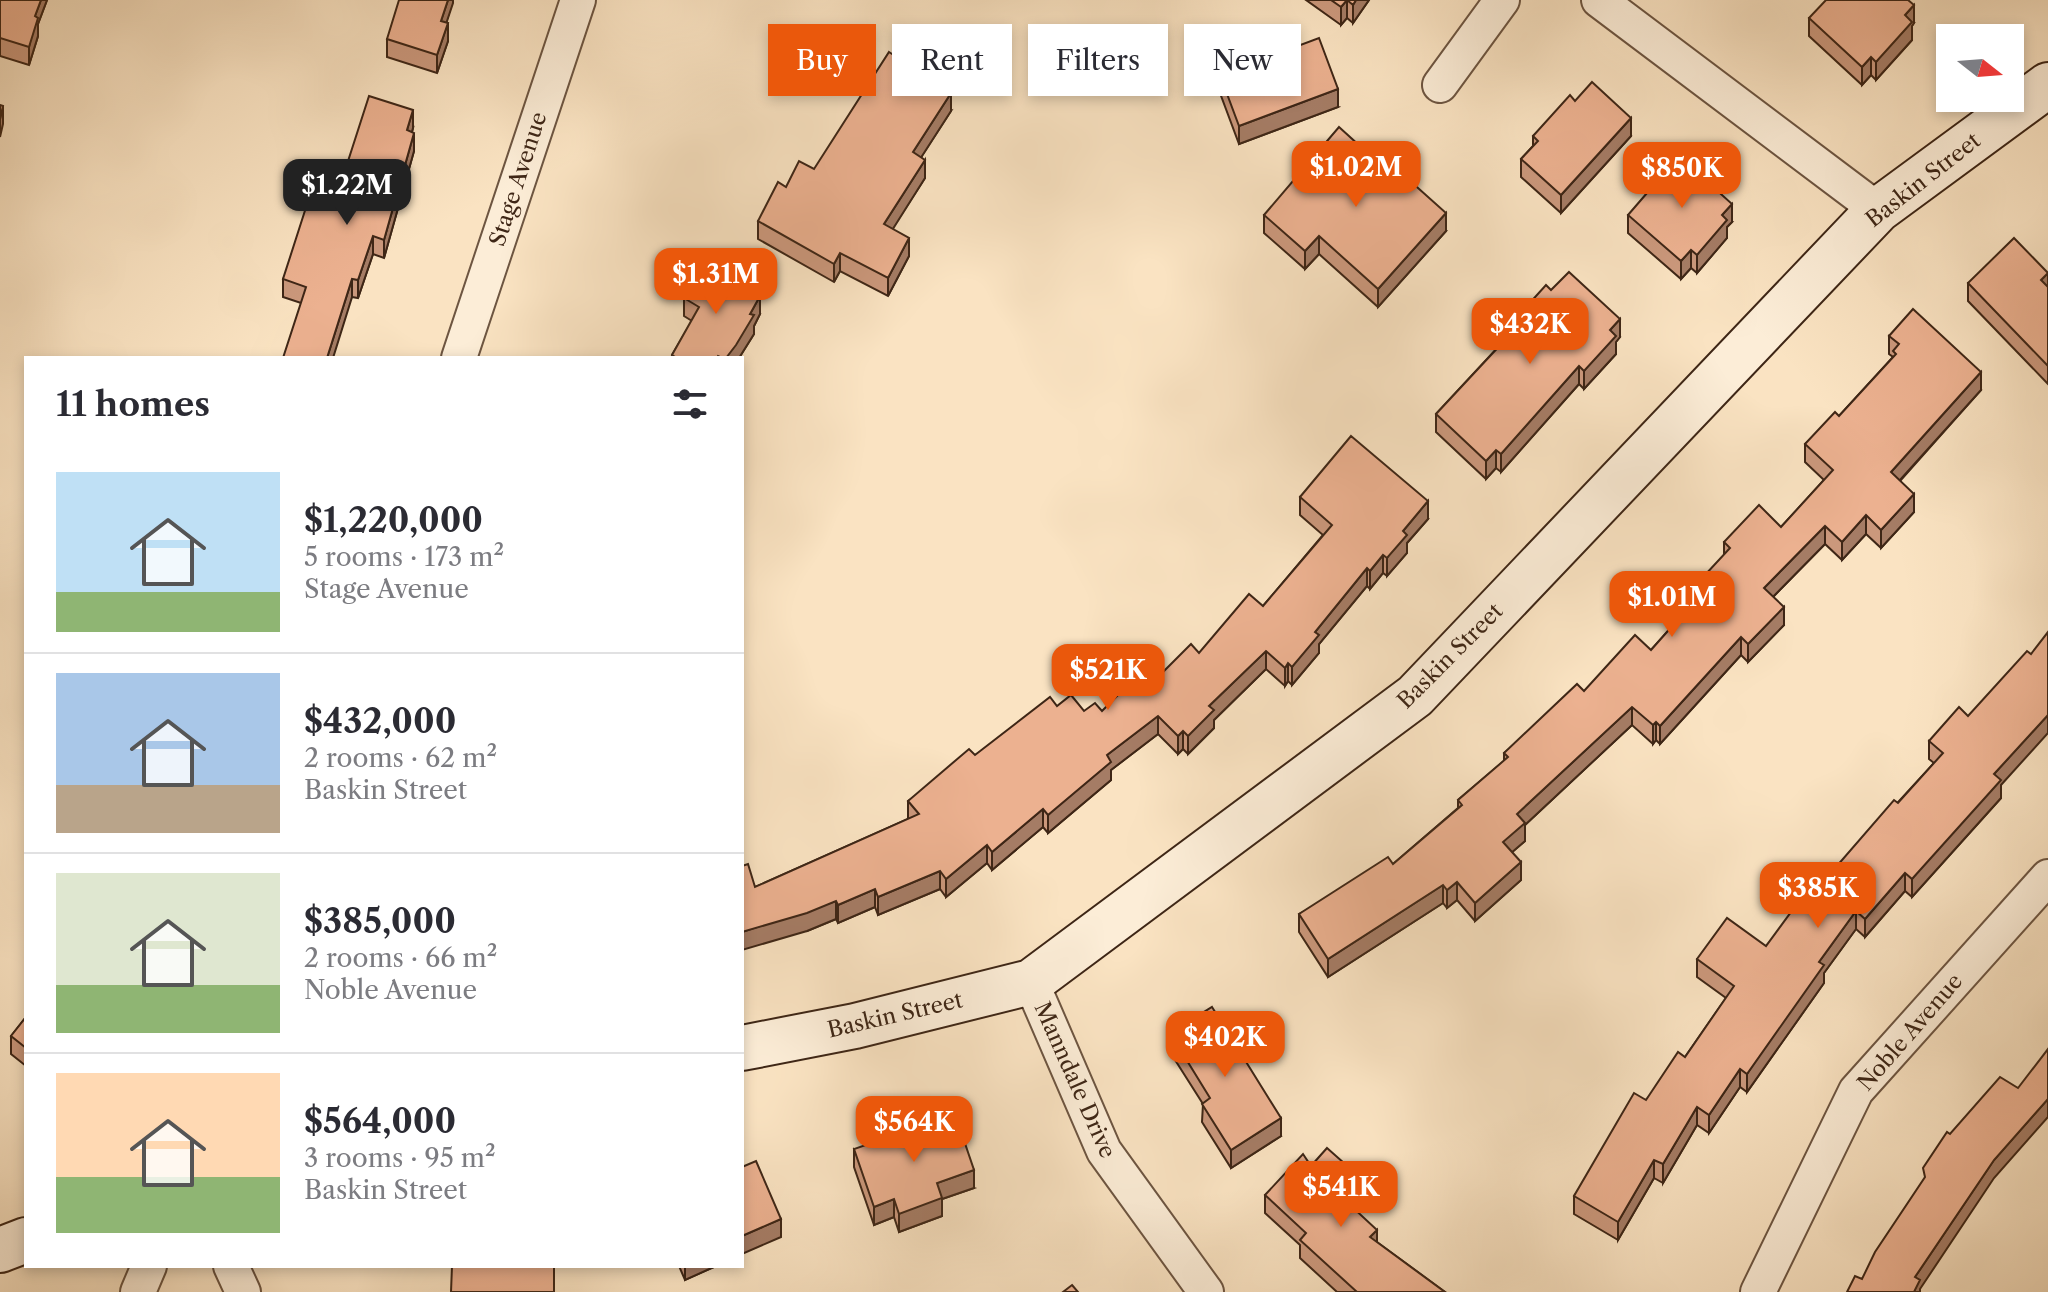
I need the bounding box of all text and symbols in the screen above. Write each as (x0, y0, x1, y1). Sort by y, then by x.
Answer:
chip: Buy (768, 24, 876, 96)
chip: Rent (892, 24, 1012, 96)
chip: Filters (1028, 24, 1168, 96)
chip: New (1184, 24, 1301, 96)
north arrow (1936, 24, 2024, 112)
map controls (1936, 24, 2024, 112)
street label: Stage Avenue (484, 108, 552, 250)
street label: Baskin Street (1860, 127, 1986, 233)
pin: $1.02M (1291, 141, 1421, 209)
pin: $850K (1626, 142, 1738, 210)
text: $1.02M (1310, 151, 1402, 183)
text: $850K (1641, 152, 1723, 184)
pin: $1.22M (282, 159, 412, 227)
text: $1.22M (301, 169, 393, 201)
pin: $1.31M (651, 248, 781, 316)
text: $1.31M (672, 258, 760, 290)
pin: $432K (1474, 298, 1586, 366)
text: $432K (1490, 308, 1570, 340)
icon: filters (668, 382, 712, 426)
text: 11 homes (56, 383, 210, 425)
text: $1,220,000 (304, 499, 483, 541)
icon: home (120, 504, 216, 600)
text: 5 rooms · 173 m² (304, 541, 504, 573)
pin: $1.01M (1607, 571, 1737, 639)
text: Stage Avenue (304, 573, 469, 605)
text: $1.01M (1628, 581, 1717, 613)
street label: Baskin Street (1392, 598, 1508, 714)
pin: $521K (1052, 644, 1164, 712)
text: $521K (1070, 654, 1146, 686)
text: $432,000 (304, 700, 456, 742)
icon: home (120, 705, 216, 801)
text: 2 rooms · 62 m² (304, 742, 497, 774)
text: Baskin Street (304, 774, 467, 806)
pin: $385K (1762, 862, 1874, 930)
text: $385K (1778, 872, 1858, 904)
text: $385,000 (304, 900, 456, 942)
icon: home (120, 905, 216, 1001)
text: 2 rooms · 66 m² (304, 942, 497, 974)
street label: Noble Avenue (1852, 968, 1968, 1096)
text: Noble Avenue (304, 974, 477, 1006)
street label: Baskin Street (825, 986, 965, 1044)
street label: Manndale Drive (1028, 998, 1122, 1162)
pin: $402K (1169, 1011, 1281, 1079)
text: $402K (1184, 1021, 1266, 1053)
pin: $564K (858, 1096, 970, 1164)
text: $564,000 (304, 1100, 456, 1142)
icon: home (120, 1105, 216, 1201)
text: $564K (874, 1106, 954, 1138)
text: 3 rooms · 95 m² (304, 1142, 496, 1174)
pin: $541K (1285, 1161, 1397, 1229)
text: $541K (1303, 1171, 1379, 1203)
text: Baskin Street (304, 1174, 467, 1206)

